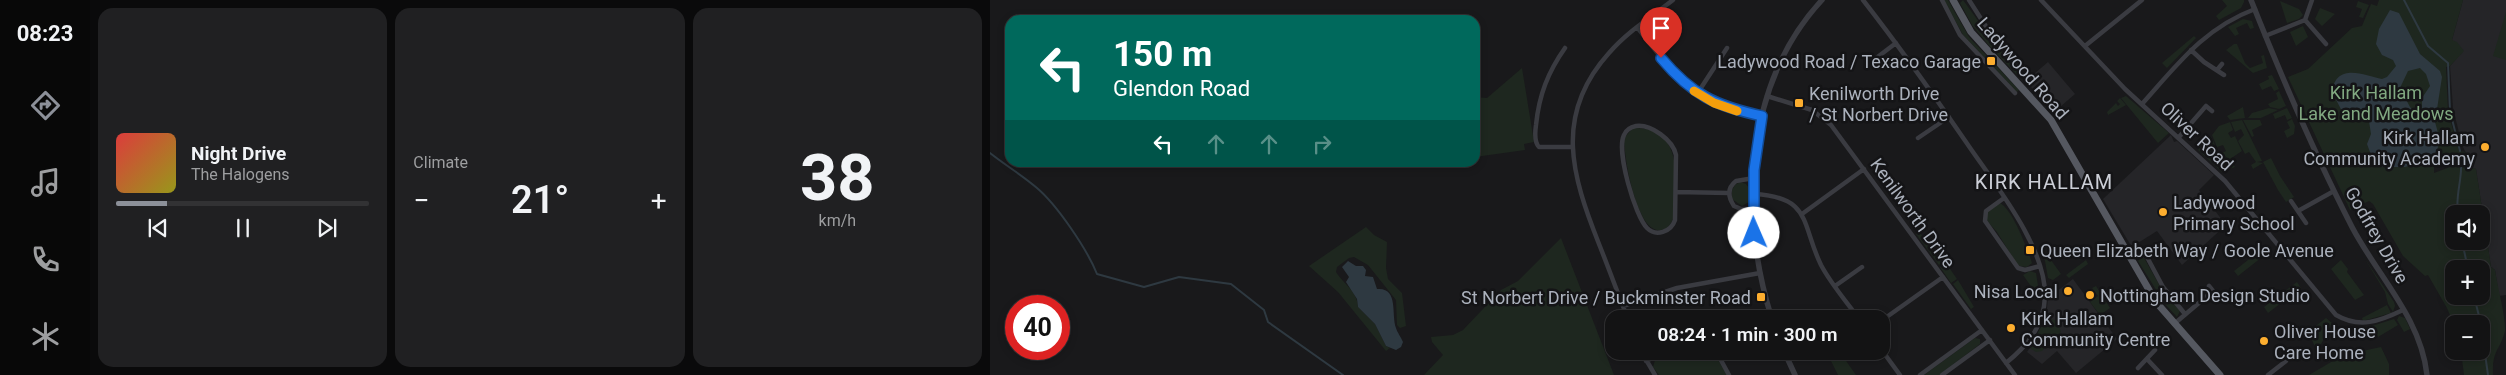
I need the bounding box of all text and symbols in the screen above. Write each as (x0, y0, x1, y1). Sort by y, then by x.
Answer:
pin (1640, 7, 1682, 58)
street label: Ladywood Road (1973, 13, 2073, 123)
icon: arrive (1647, 14, 1675, 42)
text: 08:23 (17, 21, 73, 46)
text: 150 m (1113, 34, 1212, 75)
icon: left (1030, 35, 1095, 100)
place label: Ladywood Road / Texaco Garage (1717, 51, 1981, 72)
marker: Ladywood Road / Texaco Garage (1985, 55, 1997, 67)
text: Glendon Road (1113, 76, 1250, 101)
park label: Kirk Hallam Lake and Meadows (2298, 82, 2454, 124)
place label: Kenilworth Drive / St Norbert Drive (1809, 83, 1948, 125)
icon: directions (28, 88, 63, 123)
marker: Kenilworth Drive / St Norbert Drive (1793, 97, 1805, 109)
street label: Oliver Road (2157, 97, 2237, 175)
place label: Kirk Hallam Community Academy (2303, 127, 2475, 169)
icon: left (1149, 130, 1177, 158)
icon: ahead (1202, 130, 1230, 158)
icon: ahead (1255, 130, 1283, 158)
icon: right (1308, 130, 1336, 158)
text: 38 (800, 140, 875, 216)
marker: Kirk Hallam Community Academy (2479, 141, 2491, 153)
text: Night Drive (191, 142, 286, 165)
text: Climate (413, 153, 468, 172)
street label: Kenilworth Drive (1866, 154, 1960, 272)
icon: music (28, 165, 63, 200)
text: The Halogens (191, 165, 290, 184)
district label: KIRK HALLAM (1975, 170, 2113, 194)
text: 21° (511, 178, 569, 222)
street label: Godfrey Drive (2341, 183, 2413, 287)
text: − (413, 184, 429, 217)
text: + (651, 184, 667, 217)
place label: Ladywood Primary School (2173, 192, 2295, 234)
map controls (2445, 205, 2490, 360)
button: sound (2445, 205, 2490, 250)
position arrow (1727, 206, 1779, 258)
marker: Ladywood Primary School (2157, 206, 2169, 218)
text: km/h (819, 211, 856, 230)
icon: previous (144, 214, 172, 242)
icon: pause (229, 214, 257, 242)
icon: next (313, 214, 341, 242)
place label: Queen Elizabeth Way / Goole Avenue (2040, 240, 2334, 261)
icon: phone (28, 242, 63, 277)
marker: Queen Elizabeth Way / Goole Avenue (2024, 244, 2036, 256)
button: + (2445, 260, 2490, 305)
place label: Nisa Local (1974, 281, 2058, 302)
marker: Nisa Local (2062, 285, 2074, 297)
place label: Nottingham Design Studio (2100, 285, 2310, 306)
place label: St Norbert Drive / Buckminster Road (1461, 287, 1751, 308)
marker: Nottingham Design Studio (2084, 289, 2096, 301)
marker: St Norbert Drive / Buckminster Road (1755, 291, 1767, 303)
speed limit sign: 40 (1005, 295, 1070, 360)
place label: Kirk Hallam Community Centre (2021, 308, 2170, 350)
button: − (2445, 315, 2490, 360)
icon: climate (28, 319, 63, 354)
place label: Oliver House Care Home (2274, 321, 2376, 363)
marker: Kirk Hallam Community Centre (2005, 322, 2017, 334)
text: 08:24 · 1 min · 300 m (1657, 323, 1838, 346)
marker: Oliver House Care Home (2258, 335, 2270, 347)

